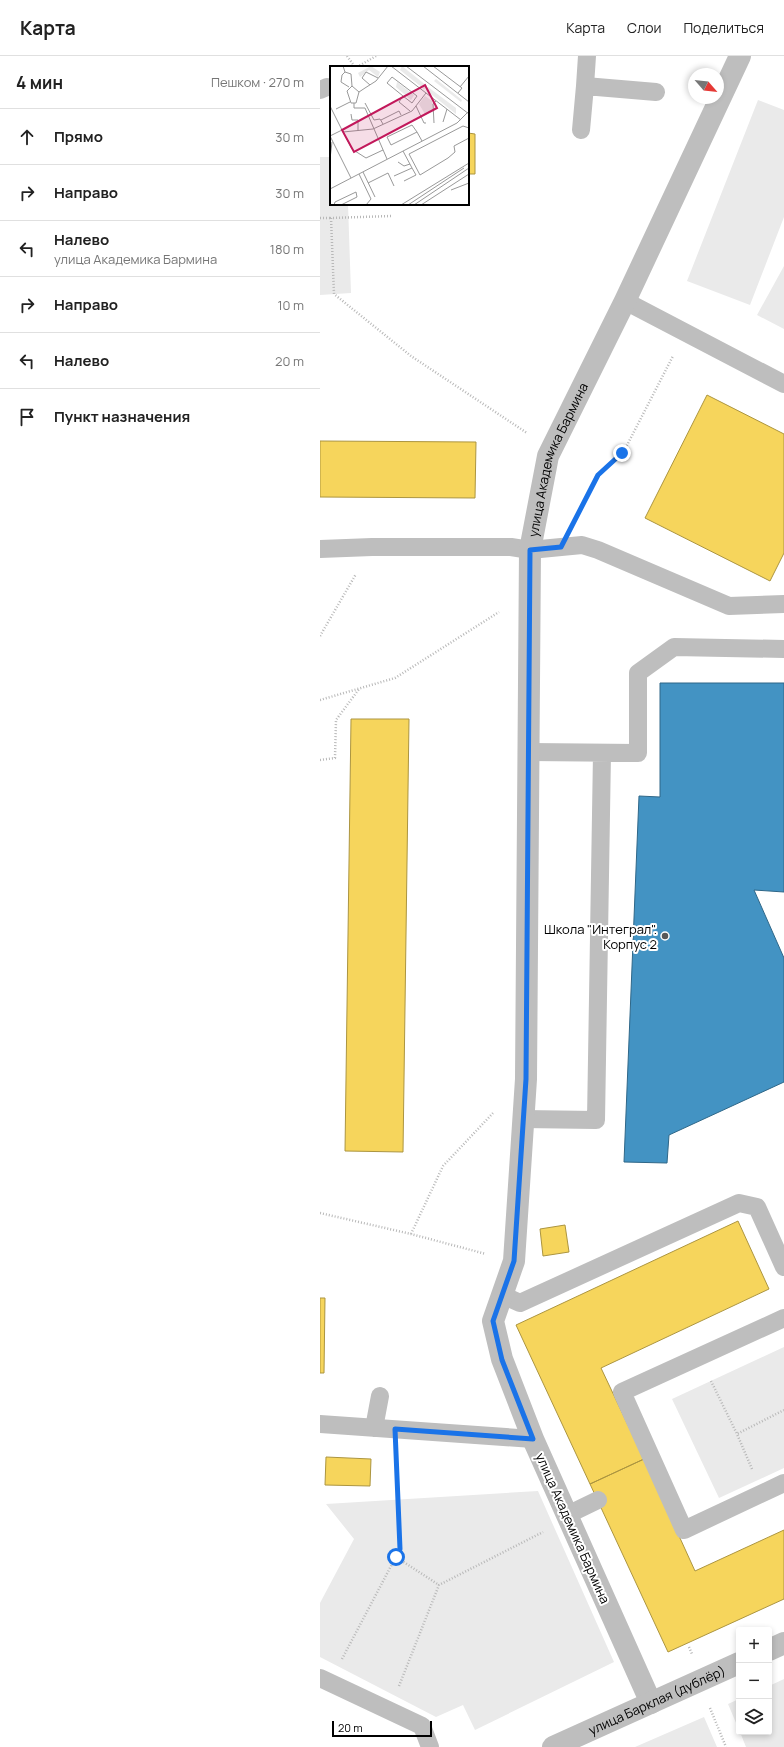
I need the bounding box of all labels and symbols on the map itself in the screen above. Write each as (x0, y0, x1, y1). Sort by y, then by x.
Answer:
inset map (330, 66, 469, 205)
north arrow (688, 68, 724, 104)
street label: улица Академика Бармина (524, 379, 592, 539)
route end (613, 444, 631, 462)
place label: Школа "Интеграл". Корпус 2 (544, 920, 657, 953)
marker: Школа "Интеграл". Корпус 2 (660, 931, 670, 941)
street label: улица Академика Бармина (532, 1450, 614, 1606)
route start (387, 1548, 405, 1566)
street label: улица Барклая (дублёр) (585, 1661, 728, 1739)
scale bar (332, 1719, 432, 1738)

